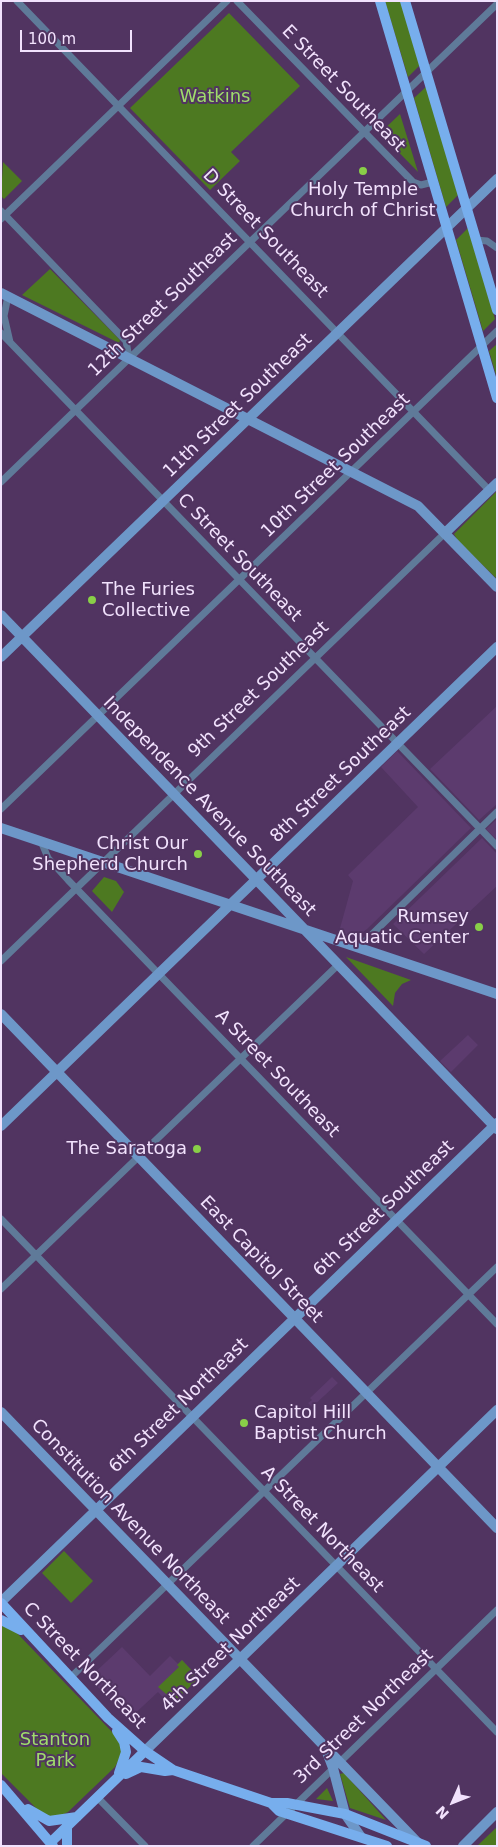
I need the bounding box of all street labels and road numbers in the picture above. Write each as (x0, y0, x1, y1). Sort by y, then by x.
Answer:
street label: E Street Southeast (277, 21, 409, 157)
street label: D Street Southeast (198, 165, 332, 303)
street label: 12th Street Southeast (84, 228, 242, 382)
street label: 11th Street Southeast (159, 329, 317, 483)
street label: 10th Street Southeast (257, 389, 415, 543)
street label: C Street Southeast (172, 490, 306, 626)
street label: 9th Street Southeast (184, 617, 334, 763)
street label: Independence Avenue Southeast (98, 693, 320, 921)
street label: 8th Street Southeast (266, 702, 416, 848)
street label: A Street Southeast (210, 1006, 344, 1142)
street label: 6th Street Southeast (309, 1136, 459, 1282)
street label: East Capitol Street (195, 1192, 327, 1328)
street label: 6th Street Northeast (105, 1334, 253, 1478)
street label: Constitution Avenue Northeast (26, 1415, 234, 1629)
street label: A Street Northeast (256, 1462, 388, 1598)
street label: 4th Street Northeast (157, 1573, 305, 1717)
street label: C Street Northeast (18, 1598, 150, 1734)
street label: 3rd Street Northeast (290, 1645, 438, 1789)

